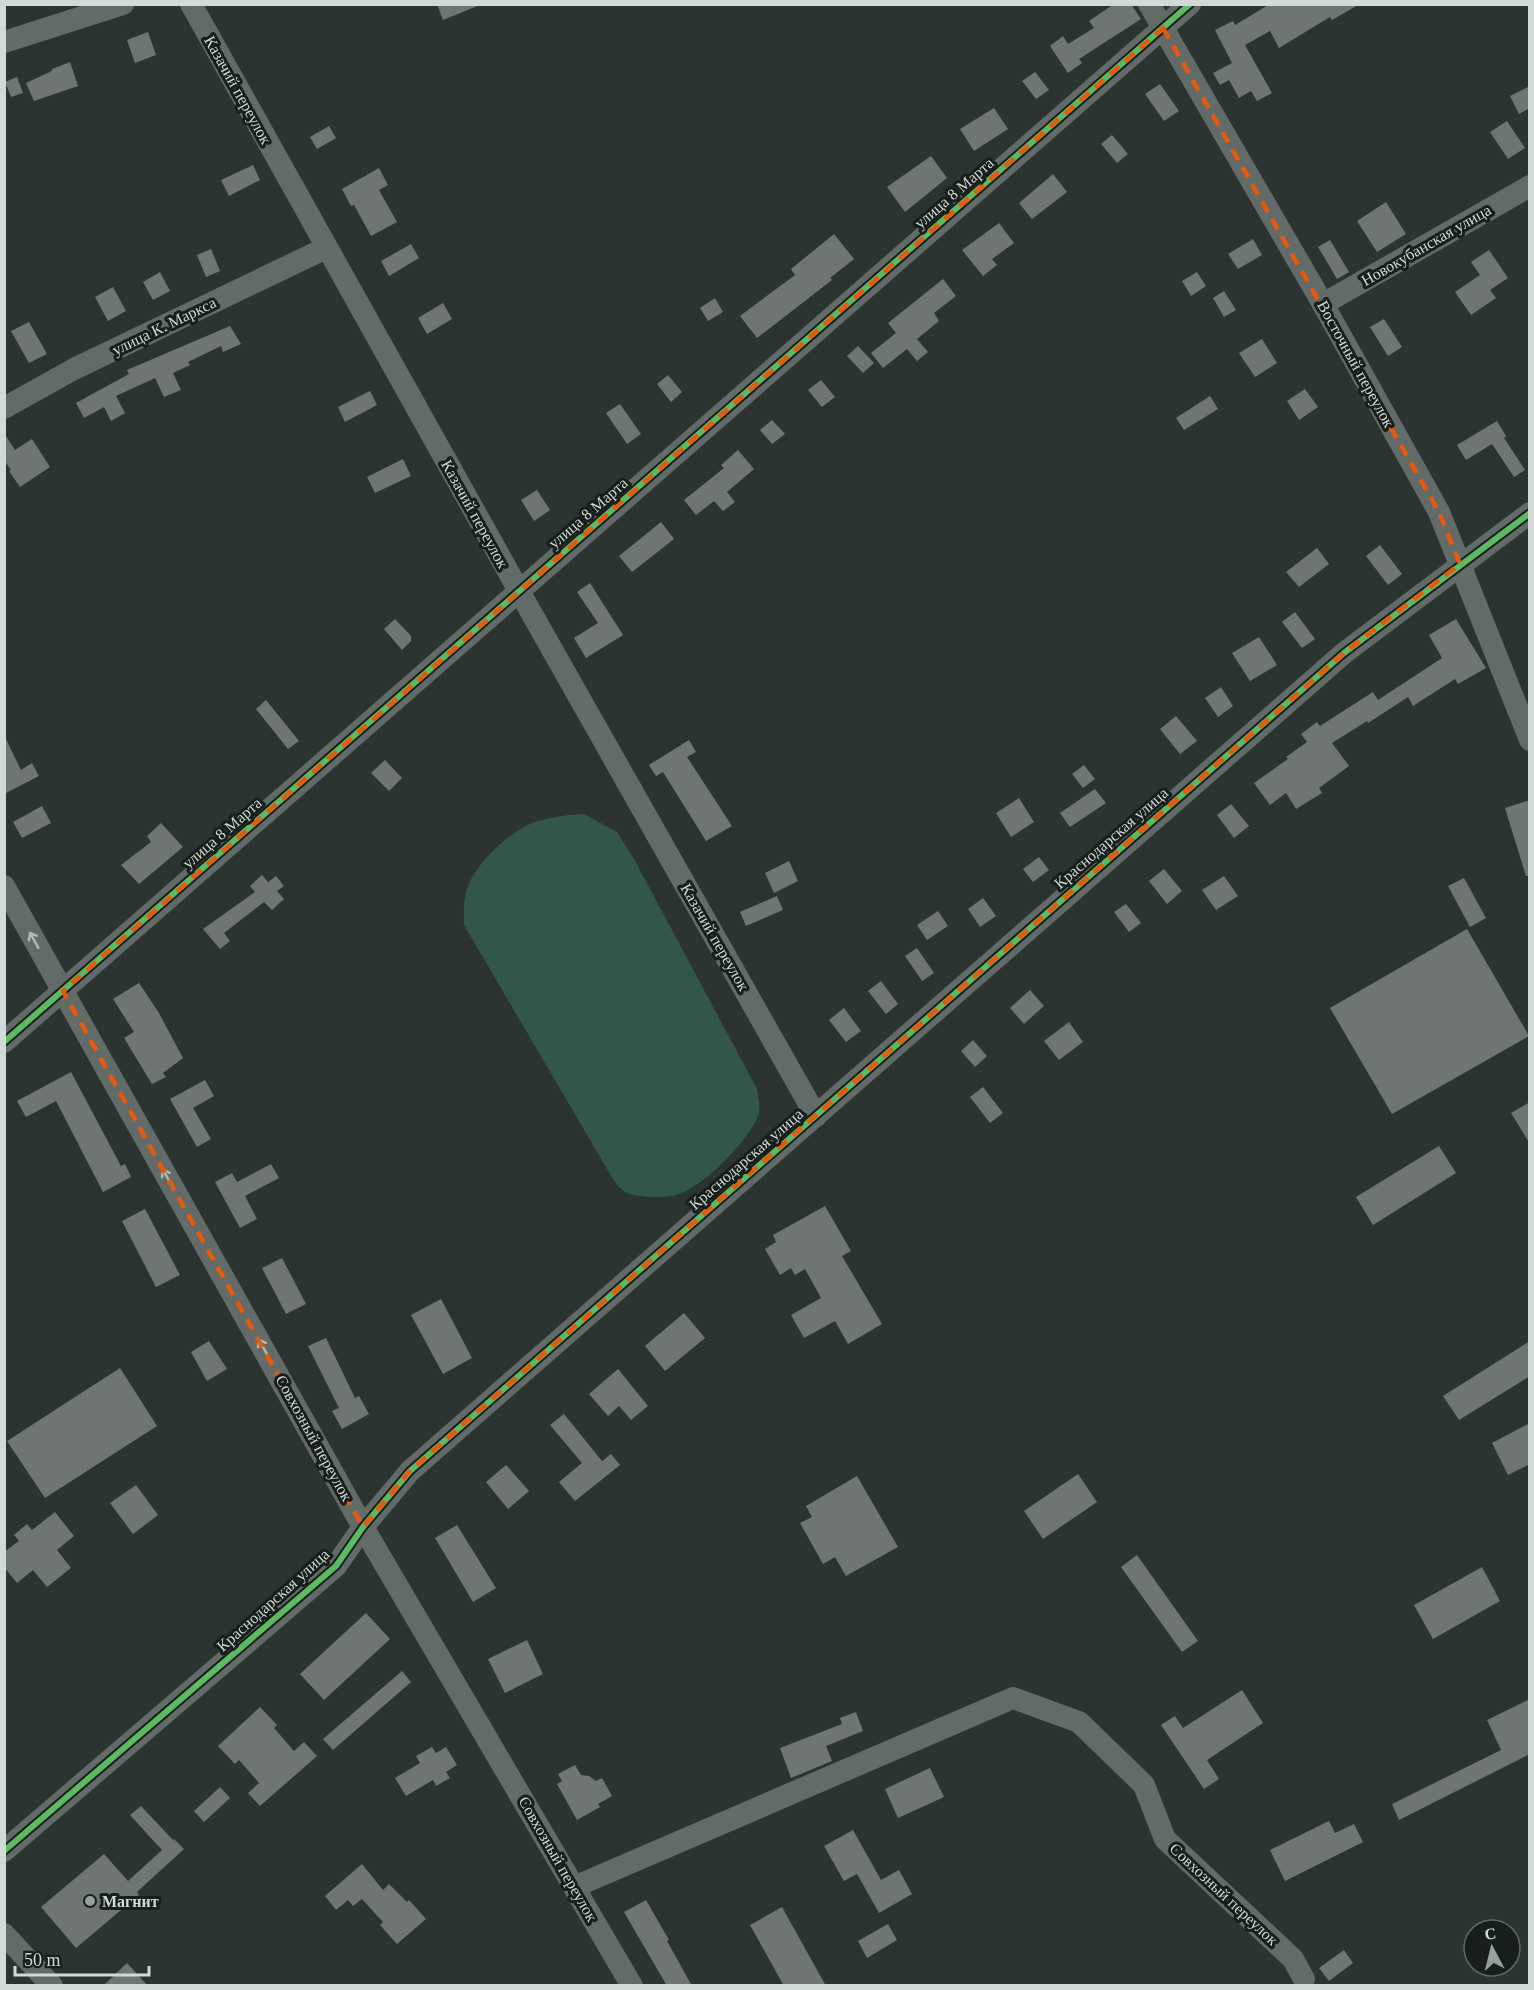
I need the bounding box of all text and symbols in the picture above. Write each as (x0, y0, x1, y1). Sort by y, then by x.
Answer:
street label: Казачий переулок (200, 33, 275, 148)
street label: улица 8 Марта (911, 154, 998, 233)
street label: Новокубанская улица (1358, 201, 1494, 290)
street label: улица К. Маркса (109, 294, 219, 359)
street label: Восточный переулок (1313, 298, 1398, 431)
street label: Казачий переулок (437, 457, 512, 572)
street label: улица 8 Марта (545, 474, 632, 553)
street label: Краснодарская улица (1051, 784, 1172, 893)
street label: улица 8 Марта (179, 794, 266, 873)
street label: Казачий переулок (677, 880, 753, 994)
one-way arrow (28, 931, 39, 949)
street label: Краснодарская улица (686, 1105, 807, 1214)
one-way arrow (161, 1169, 173, 1186)
one-way arrow (257, 1339, 269, 1356)
street label: Совхозный переулок (271, 1372, 356, 1505)
street label: Краснодарская улица (213, 1545, 333, 1656)
street label: Совхозный переулок (514, 1794, 601, 1925)
street label: Совхозный переулок (1166, 1840, 1282, 1949)
place label: Магнит (102, 1893, 159, 1910)
marker: Магнит (83, 1894, 97, 1908)
north arrow (1462, 1918, 1522, 1978)
text: С (1483, 1924, 1497, 1943)
scale bar (15, 1939, 148, 1977)
text: 50 m (24, 1950, 61, 1970)

